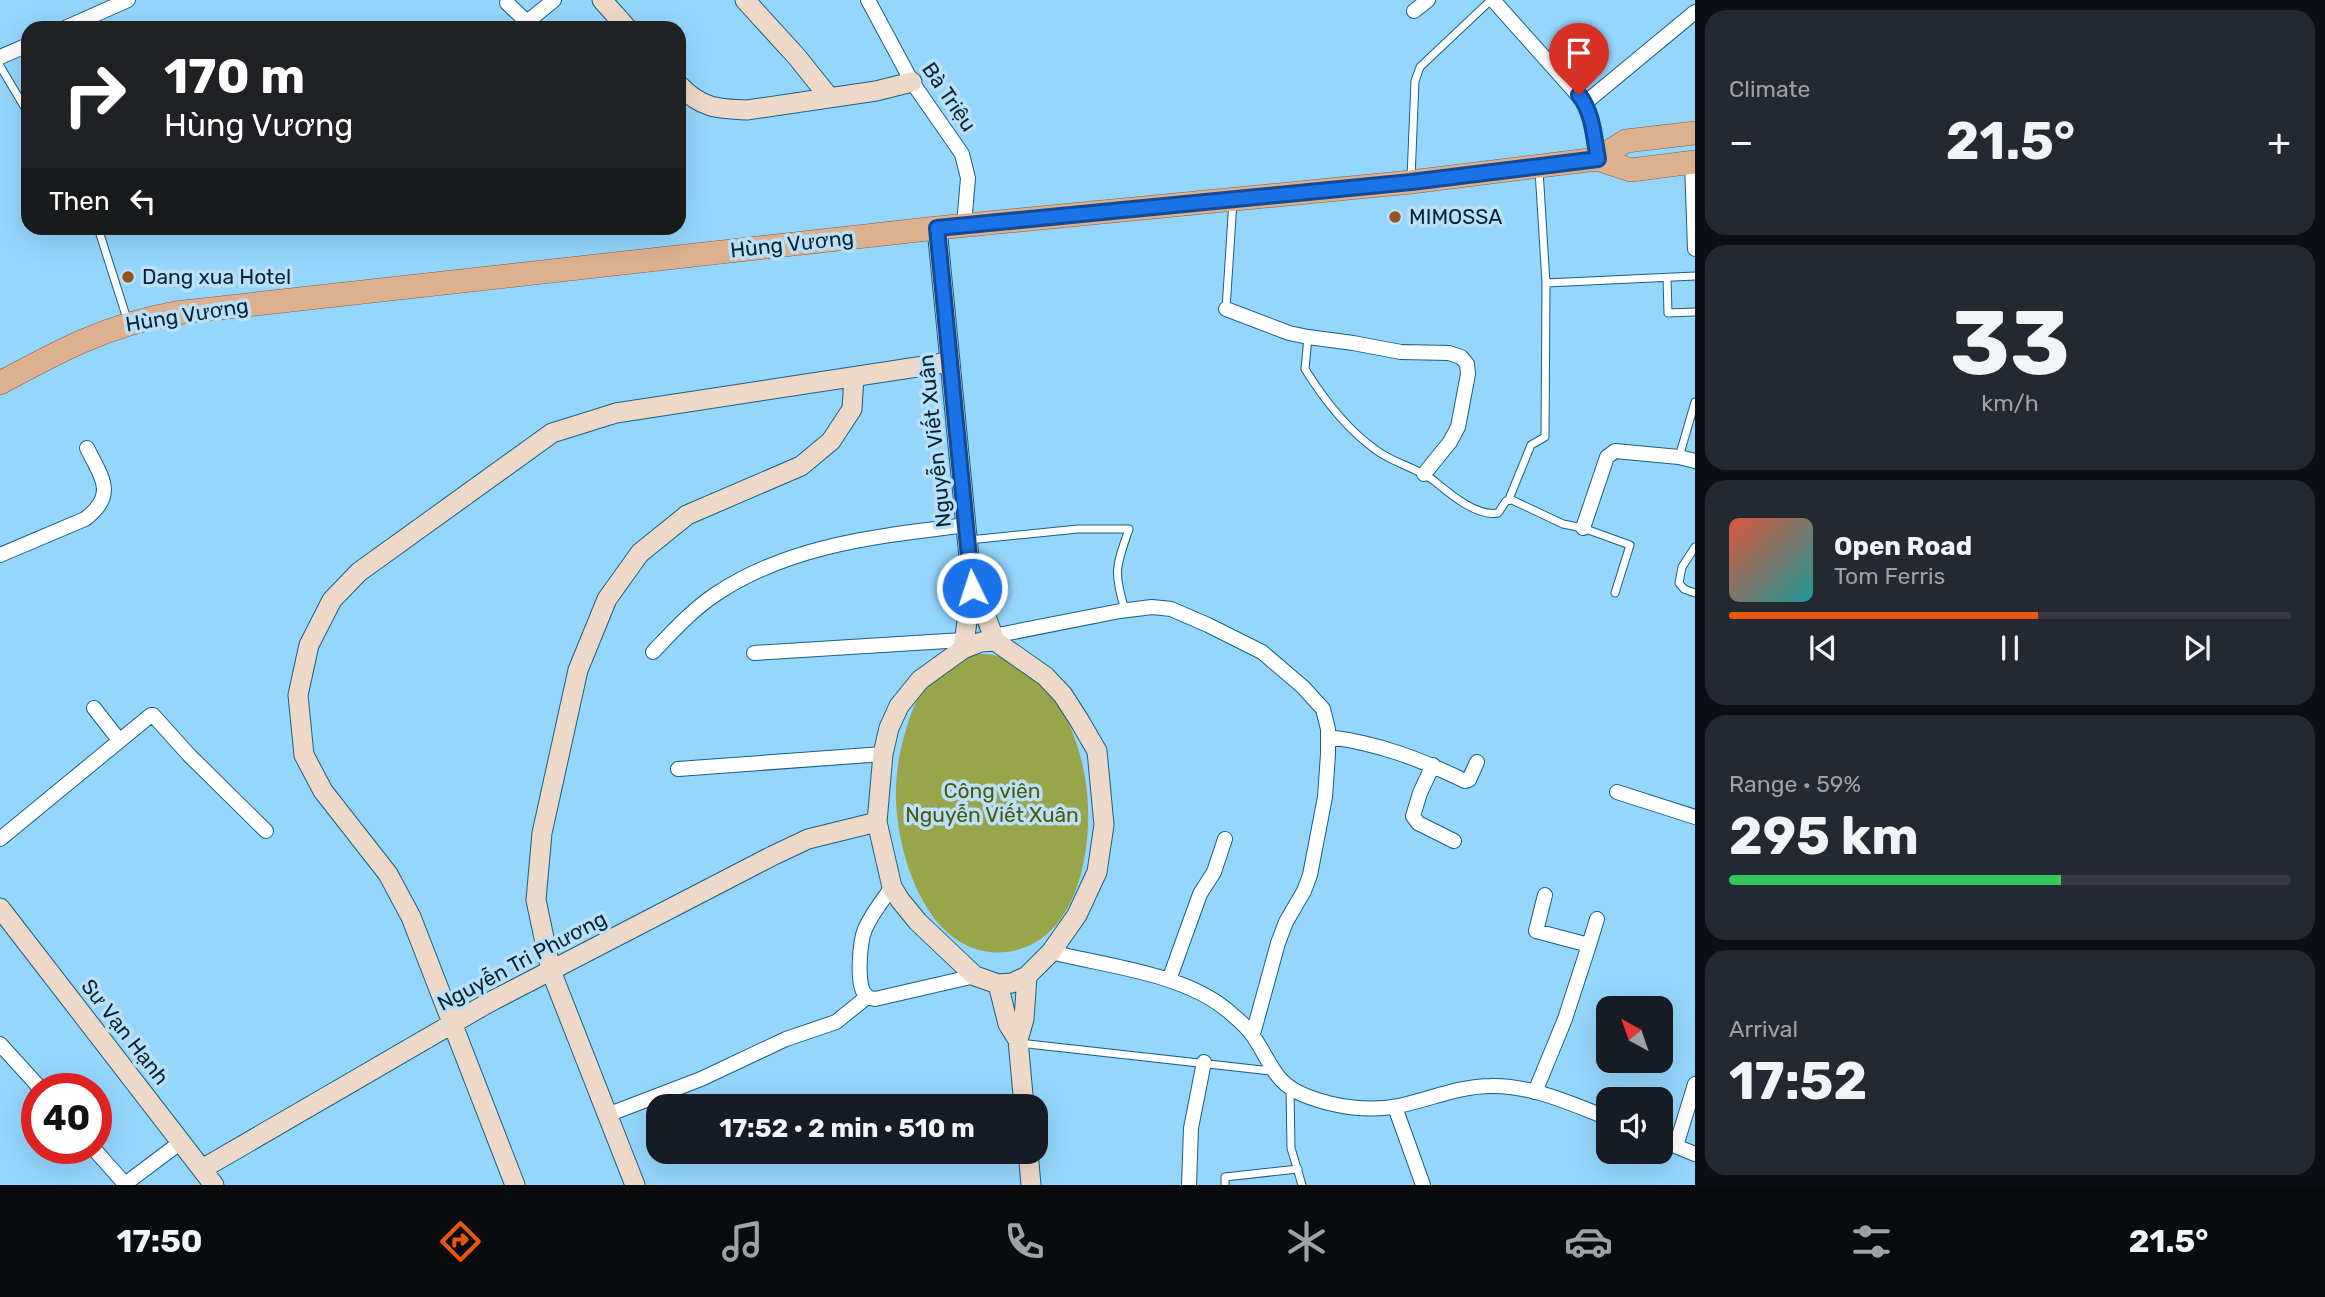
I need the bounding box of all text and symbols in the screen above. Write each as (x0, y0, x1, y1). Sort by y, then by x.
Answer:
pin (1549, 23, 1609, 95)
icon: arrive (1560, 34, 1598, 72)
text: 170 m (164, 47, 305, 105)
icon: right (49, 49, 140, 140)
street label: Bà Triệu (917, 57, 982, 136)
text: Climate (1729, 75, 1810, 103)
text: Hùng Vương (164, 106, 353, 144)
text: 21.5° (1946, 110, 2075, 172)
text: − (1729, 119, 1754, 165)
text: + (2267, 119, 2291, 165)
icon: left (124, 182, 162, 220)
text: Then (49, 186, 110, 217)
place label: MIMOSSA (1409, 204, 1502, 229)
marker: MIMOSSA (1387, 209, 1403, 225)
street label: Hùng Vương (729, 225, 855, 262)
place label: Dang xua Hotel (142, 264, 291, 289)
marker: Dang xua Hotel (120, 269, 136, 285)
text: 33 (1950, 289, 2070, 397)
street label: Hùng Vương (124, 292, 250, 337)
street label: Nguyễn Viết Xuân (913, 353, 956, 529)
text: km/h (1981, 389, 2039, 417)
text: Open Road (1834, 531, 1972, 562)
position arrow (935, 551, 1009, 625)
text: Tom Ferris (1834, 562, 1945, 590)
icon: previous (1804, 629, 1842, 667)
icon: pause (1991, 629, 2029, 667)
icon: next (2178, 629, 2216, 667)
text: Range · 59% (1729, 770, 1861, 798)
park label: Công viên Nguyễn Viết Xuân (905, 778, 1079, 827)
text: 295 km (1729, 805, 1919, 867)
street label: Nguyễn Tri Phương (433, 905, 611, 1016)
street label: Sư Vạn Hạnh (76, 974, 174, 1090)
north arrow (1596, 996, 1673, 1073)
map controls (1596, 996, 1673, 1164)
text: Arrival (1729, 1015, 1798, 1043)
text: 17:52 (1729, 1050, 1867, 1112)
speed limit sign: 40 (21, 1073, 112, 1164)
button: sound (1596, 1087, 1673, 1164)
text: 17:52 · 2 min · 510 m (719, 1113, 975, 1144)
icon: directions (436, 1217, 485, 1266)
icon: music (718, 1217, 767, 1266)
icon: phone (1000, 1217, 1049, 1266)
icon: climate (1282, 1217, 1331, 1266)
icon: car (1564, 1217, 1613, 1266)
icon: filters (1847, 1217, 1896, 1266)
text: 17:50 (117, 1222, 203, 1260)
text: 21.5° (2129, 1222, 2208, 1260)

